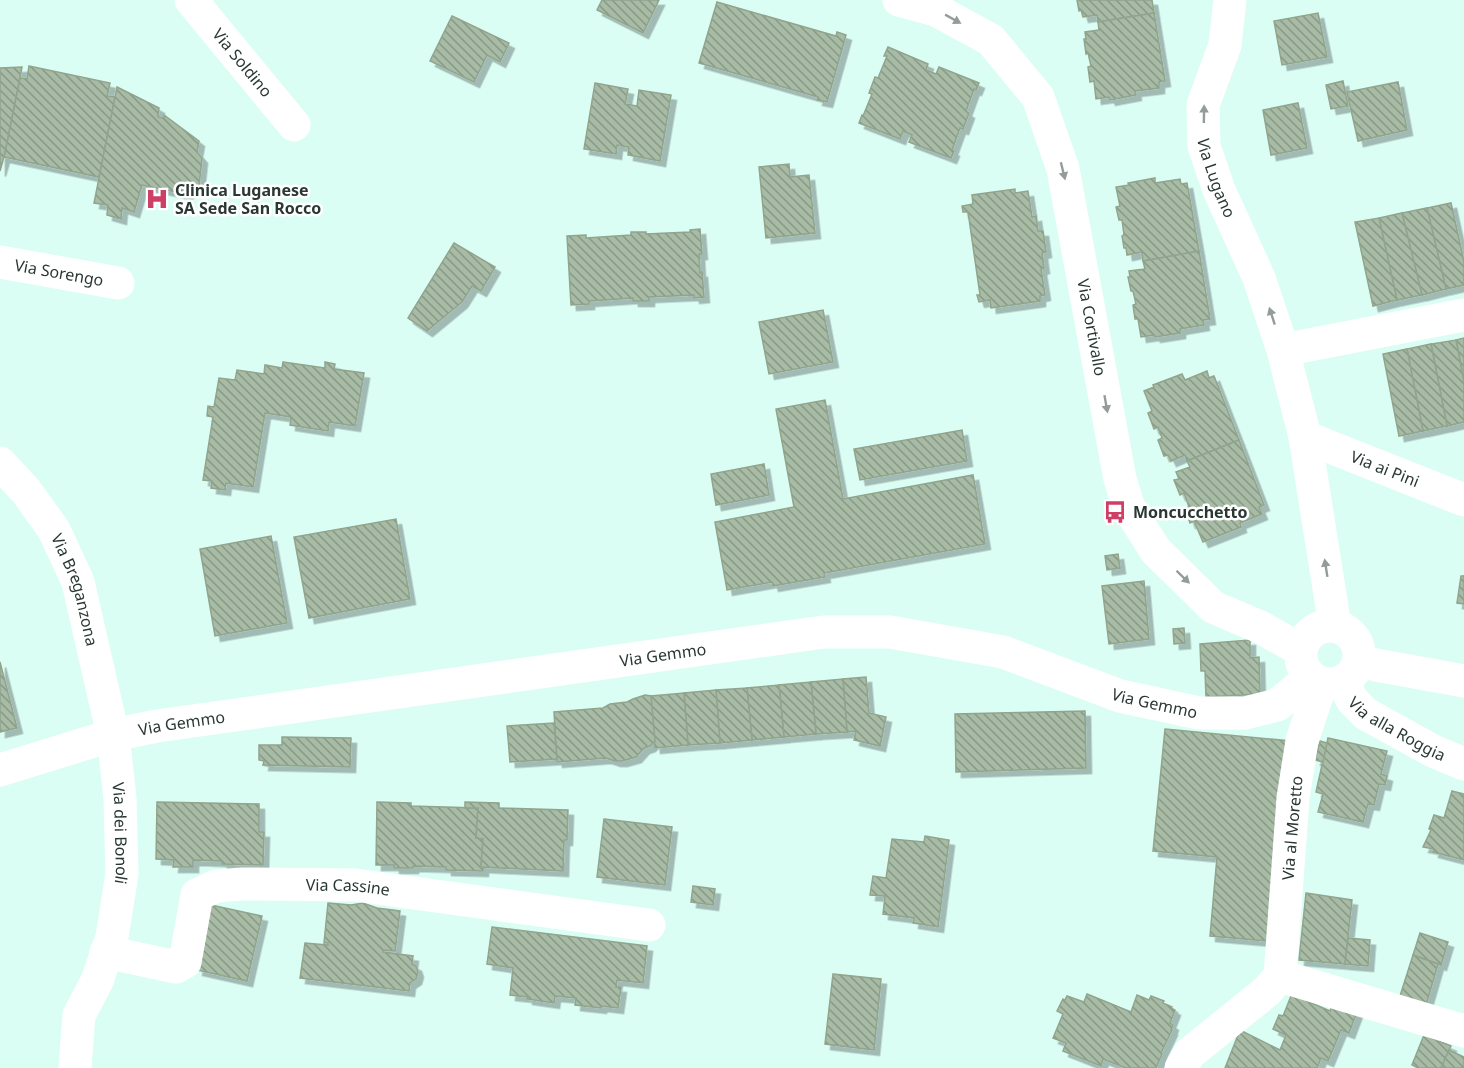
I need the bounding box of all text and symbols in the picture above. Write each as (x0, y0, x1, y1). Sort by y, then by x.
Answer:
one-way arrow (945, 14, 962, 24)
street label: Via Soldino (208, 23, 277, 102)
one-way arrow (1199, 104, 1208, 123)
street label: Via Lugano (1193, 138, 1241, 221)
one-way arrow (1058, 162, 1068, 180)
place label: Clinica Luganese SA Sede San Rocco (175, 179, 321, 219)
hospital icon: Clinica Luganese SA Sede San Rocco (144, 186, 170, 212)
street label: Via Sorengo (13, 254, 105, 291)
street label: Via Cortivallo (1072, 277, 1112, 378)
one-way arrow (1267, 307, 1276, 325)
one-way arrow (1102, 395, 1111, 414)
street label: Via ai Pini (1347, 445, 1423, 492)
bus stop icon: Moncucchetto (1102, 499, 1128, 525)
place label: Moncucchetto (1133, 501, 1248, 523)
street label: Via Breganzona (46, 530, 103, 648)
one-way arrow (1321, 558, 1330, 577)
one-way arrow (1176, 570, 1190, 584)
street label: Via Gemmo (618, 638, 708, 672)
street label: Via Gemmo (1108, 683, 1200, 723)
street label: Via alla Roggia (1344, 692, 1449, 766)
street label: Via Gemmo (136, 706, 226, 741)
street label: Via al Moretto (1276, 775, 1308, 881)
street label: Via dei Bonoli (107, 781, 133, 886)
street label: Via Cassine (306, 874, 391, 901)

